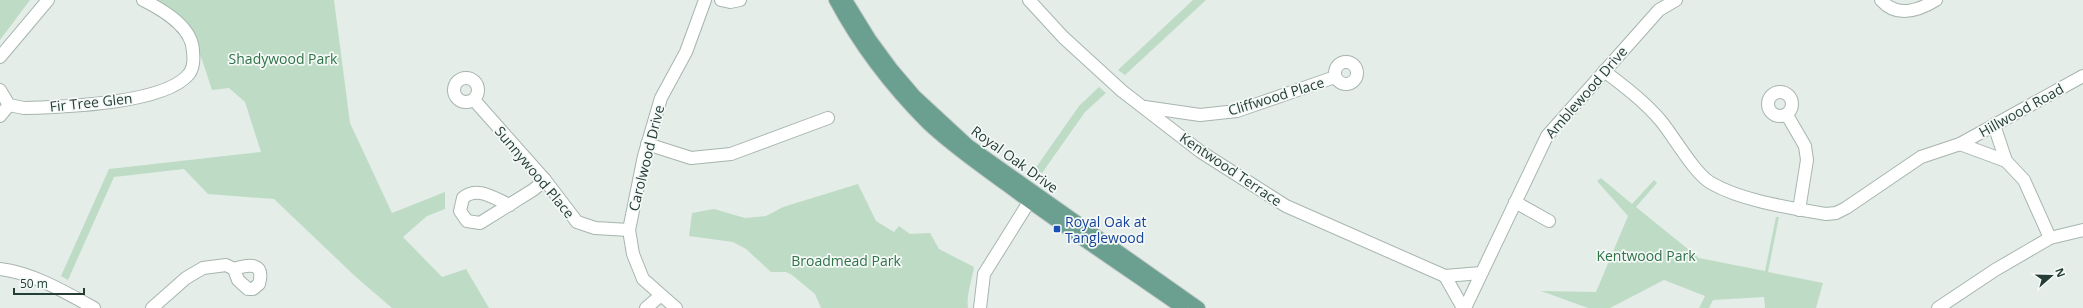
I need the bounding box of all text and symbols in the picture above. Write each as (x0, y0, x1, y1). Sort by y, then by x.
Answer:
street label: Amblewood Drive (1541, 42, 1631, 142)
park label: Shadywood Park (229, 49, 338, 68)
street label: Cliffwood Place (1226, 72, 1326, 120)
street label: Hillwood Road (1975, 79, 2067, 141)
street label: Fir Tree Glen (49, 88, 133, 116)
street label: Carolwood Drive (624, 103, 668, 213)
street label: Royal Oak Drive (968, 121, 1062, 197)
street label: Sunnywood Place (491, 122, 579, 222)
street label: Kentwood Terrace (1176, 128, 1286, 210)
place label: Royal Oak at Tanglewood (1065, 212, 1146, 247)
marker: Royal Oak at Tanglewood (1052, 224, 1062, 234)
park label: Kentwood Park (1596, 246, 1696, 265)
park label: Broadmead Park (791, 251, 901, 270)
north arrow (2031, 256, 2071, 296)
text: N (2052, 266, 2069, 279)
scale bar (14, 270, 84, 296)
text: 50 m (20, 275, 48, 292)

